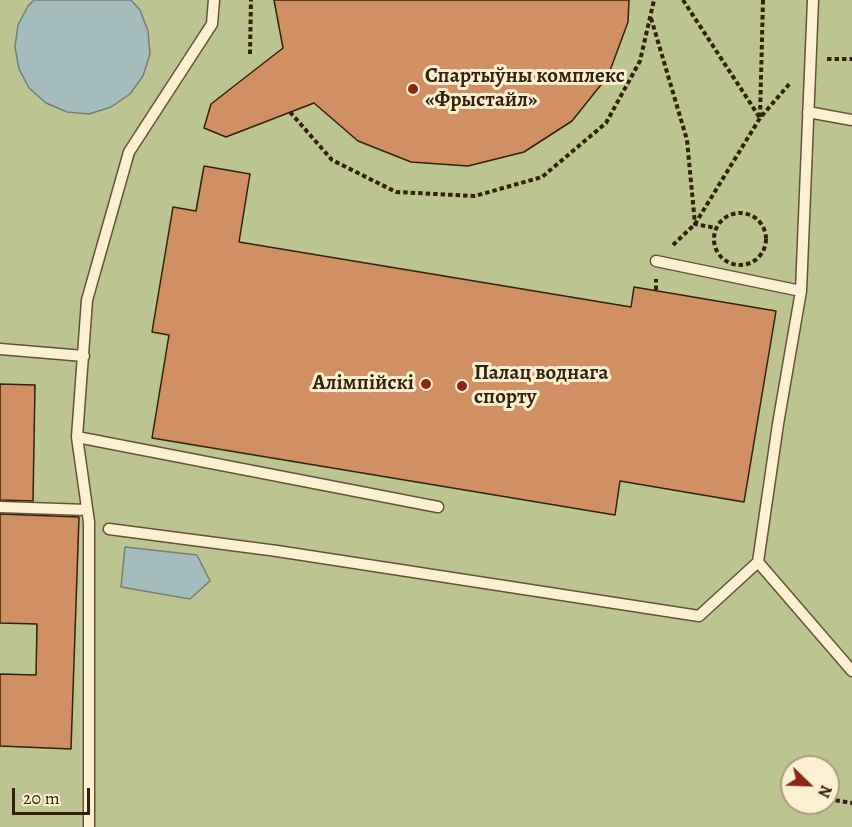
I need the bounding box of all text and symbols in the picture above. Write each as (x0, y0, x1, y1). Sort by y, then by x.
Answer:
place label: Спартыўны комплекс «Фрыстайл» (425, 64, 625, 114)
marker: Спартыўны комплекс «Фрыстайл» (406, 82, 420, 96)
place label: Палац воднага спорту (474, 361, 608, 411)
place label: Алімпійскі (313, 371, 414, 397)
marker: Алімпійскі (419, 377, 433, 391)
marker: Палац воднага спорту (455, 379, 469, 393)
north arrow (780, 755, 840, 815)
scale bar (15, 776, 93, 814)
text: N (812, 782, 837, 801)
text: 20 m (23, 786, 60, 810)

